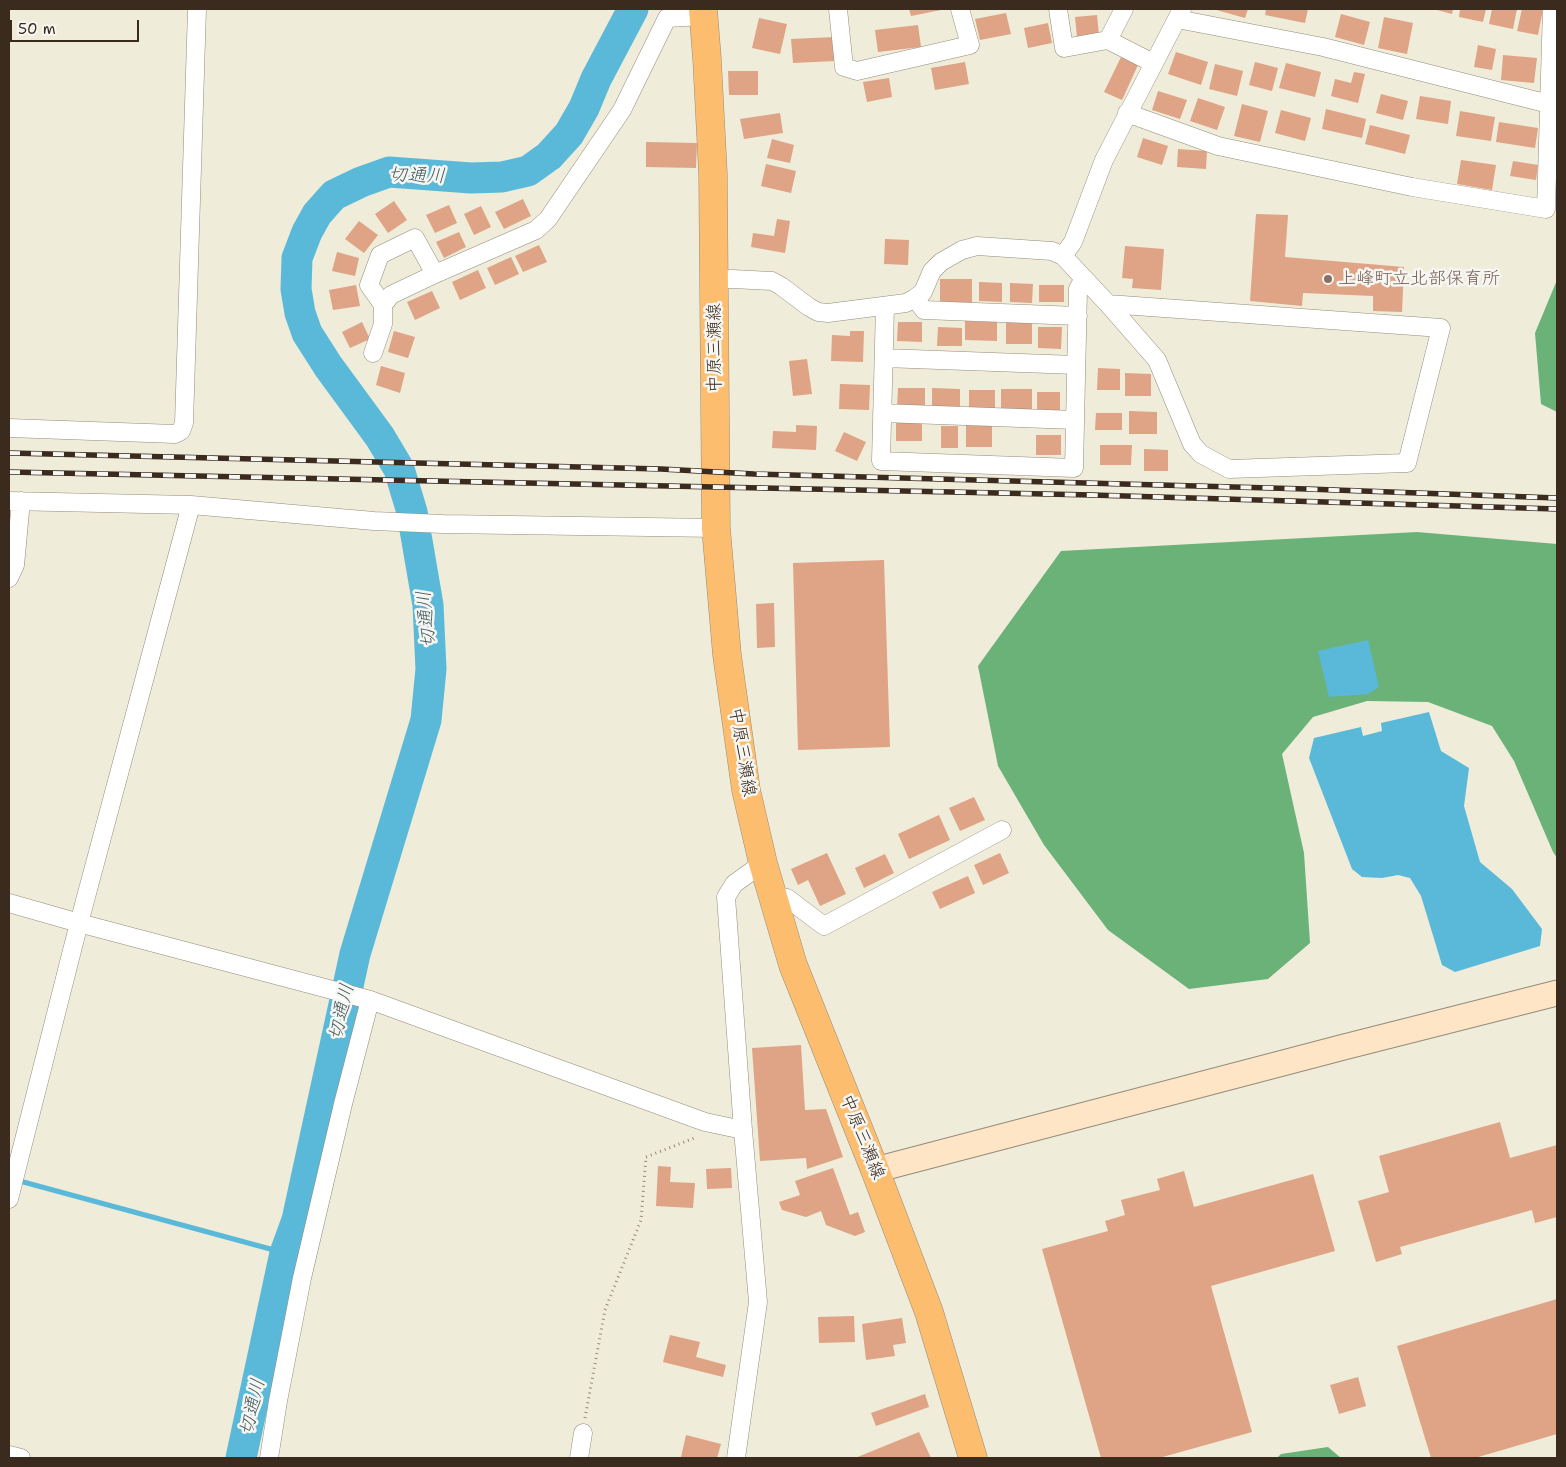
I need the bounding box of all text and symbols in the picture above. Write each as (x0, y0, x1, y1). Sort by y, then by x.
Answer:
scale bar (12, 10, 141, 42)
text: 50 m (18, 19, 56, 39)
water label: 切通川 (388, 164, 446, 188)
place label: 上峰町立北部保育所 (1338, 268, 1500, 290)
marker: 上峰町立北部保育所 (1322, 273, 1334, 285)
street label: 中原三瀬線 (704, 303, 726, 393)
water label: 切通川 (413, 590, 441, 648)
street label: 中原三瀬線 (724, 706, 760, 798)
water label: 切通川 (324, 982, 360, 1042)
street label: 中原三瀬線 (835, 1091, 889, 1183)
water label: 切通川 (235, 1377, 271, 1437)

